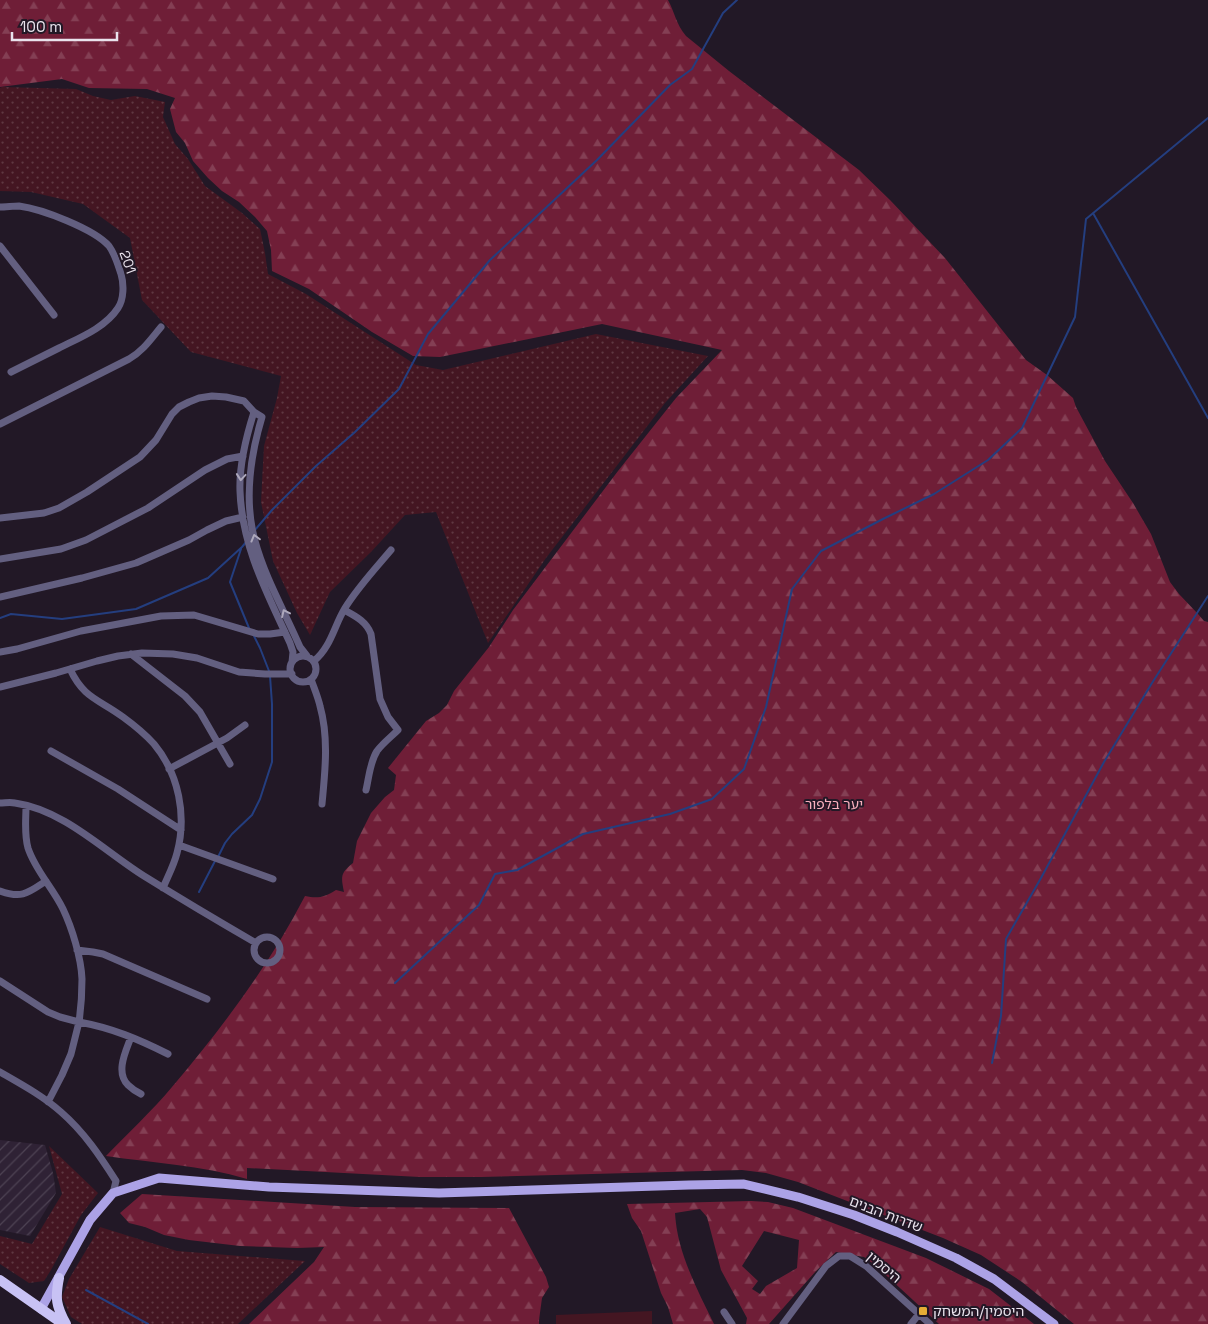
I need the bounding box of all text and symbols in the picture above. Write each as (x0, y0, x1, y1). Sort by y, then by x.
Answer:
scale bar (12, 10, 118, 42)
text: 100 m (20, 17, 62, 36)
street label: 201 (116, 248, 140, 276)
one-way arrow (235, 473, 246, 481)
one-way arrow (250, 534, 261, 543)
one-way arrow (280, 609, 291, 618)
park label: יער בלפור (805, 795, 863, 813)
street label: שדרות הבנים (847, 1192, 925, 1236)
street label: היסמין (863, 1247, 905, 1287)
place label: היסמין/המשחק (933, 1302, 1024, 1320)
marker: היסמין/המשחק (917, 1305, 929, 1317)

